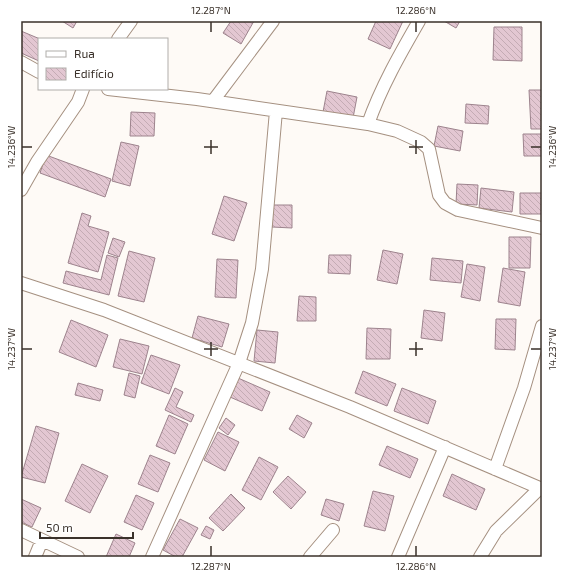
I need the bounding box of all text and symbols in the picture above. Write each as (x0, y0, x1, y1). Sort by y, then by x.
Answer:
text: 12.287°N (191, 4, 231, 16)
text: 12.286°N (396, 4, 436, 16)
legend (38, 38, 168, 90)
text: Rua (74, 46, 95, 60)
text: Edifício (74, 66, 114, 80)
text: 14.236°W (5, 125, 17, 168)
text: 14.236°W (546, 125, 558, 168)
text: 14.237°W (5, 328, 17, 370)
text: 14.237°W (546, 328, 558, 370)
scale bar (40, 514, 133, 540)
text: 50 m (46, 520, 73, 534)
text: 12.287°N (191, 560, 231, 572)
text: 12.286°N (396, 560, 436, 572)

